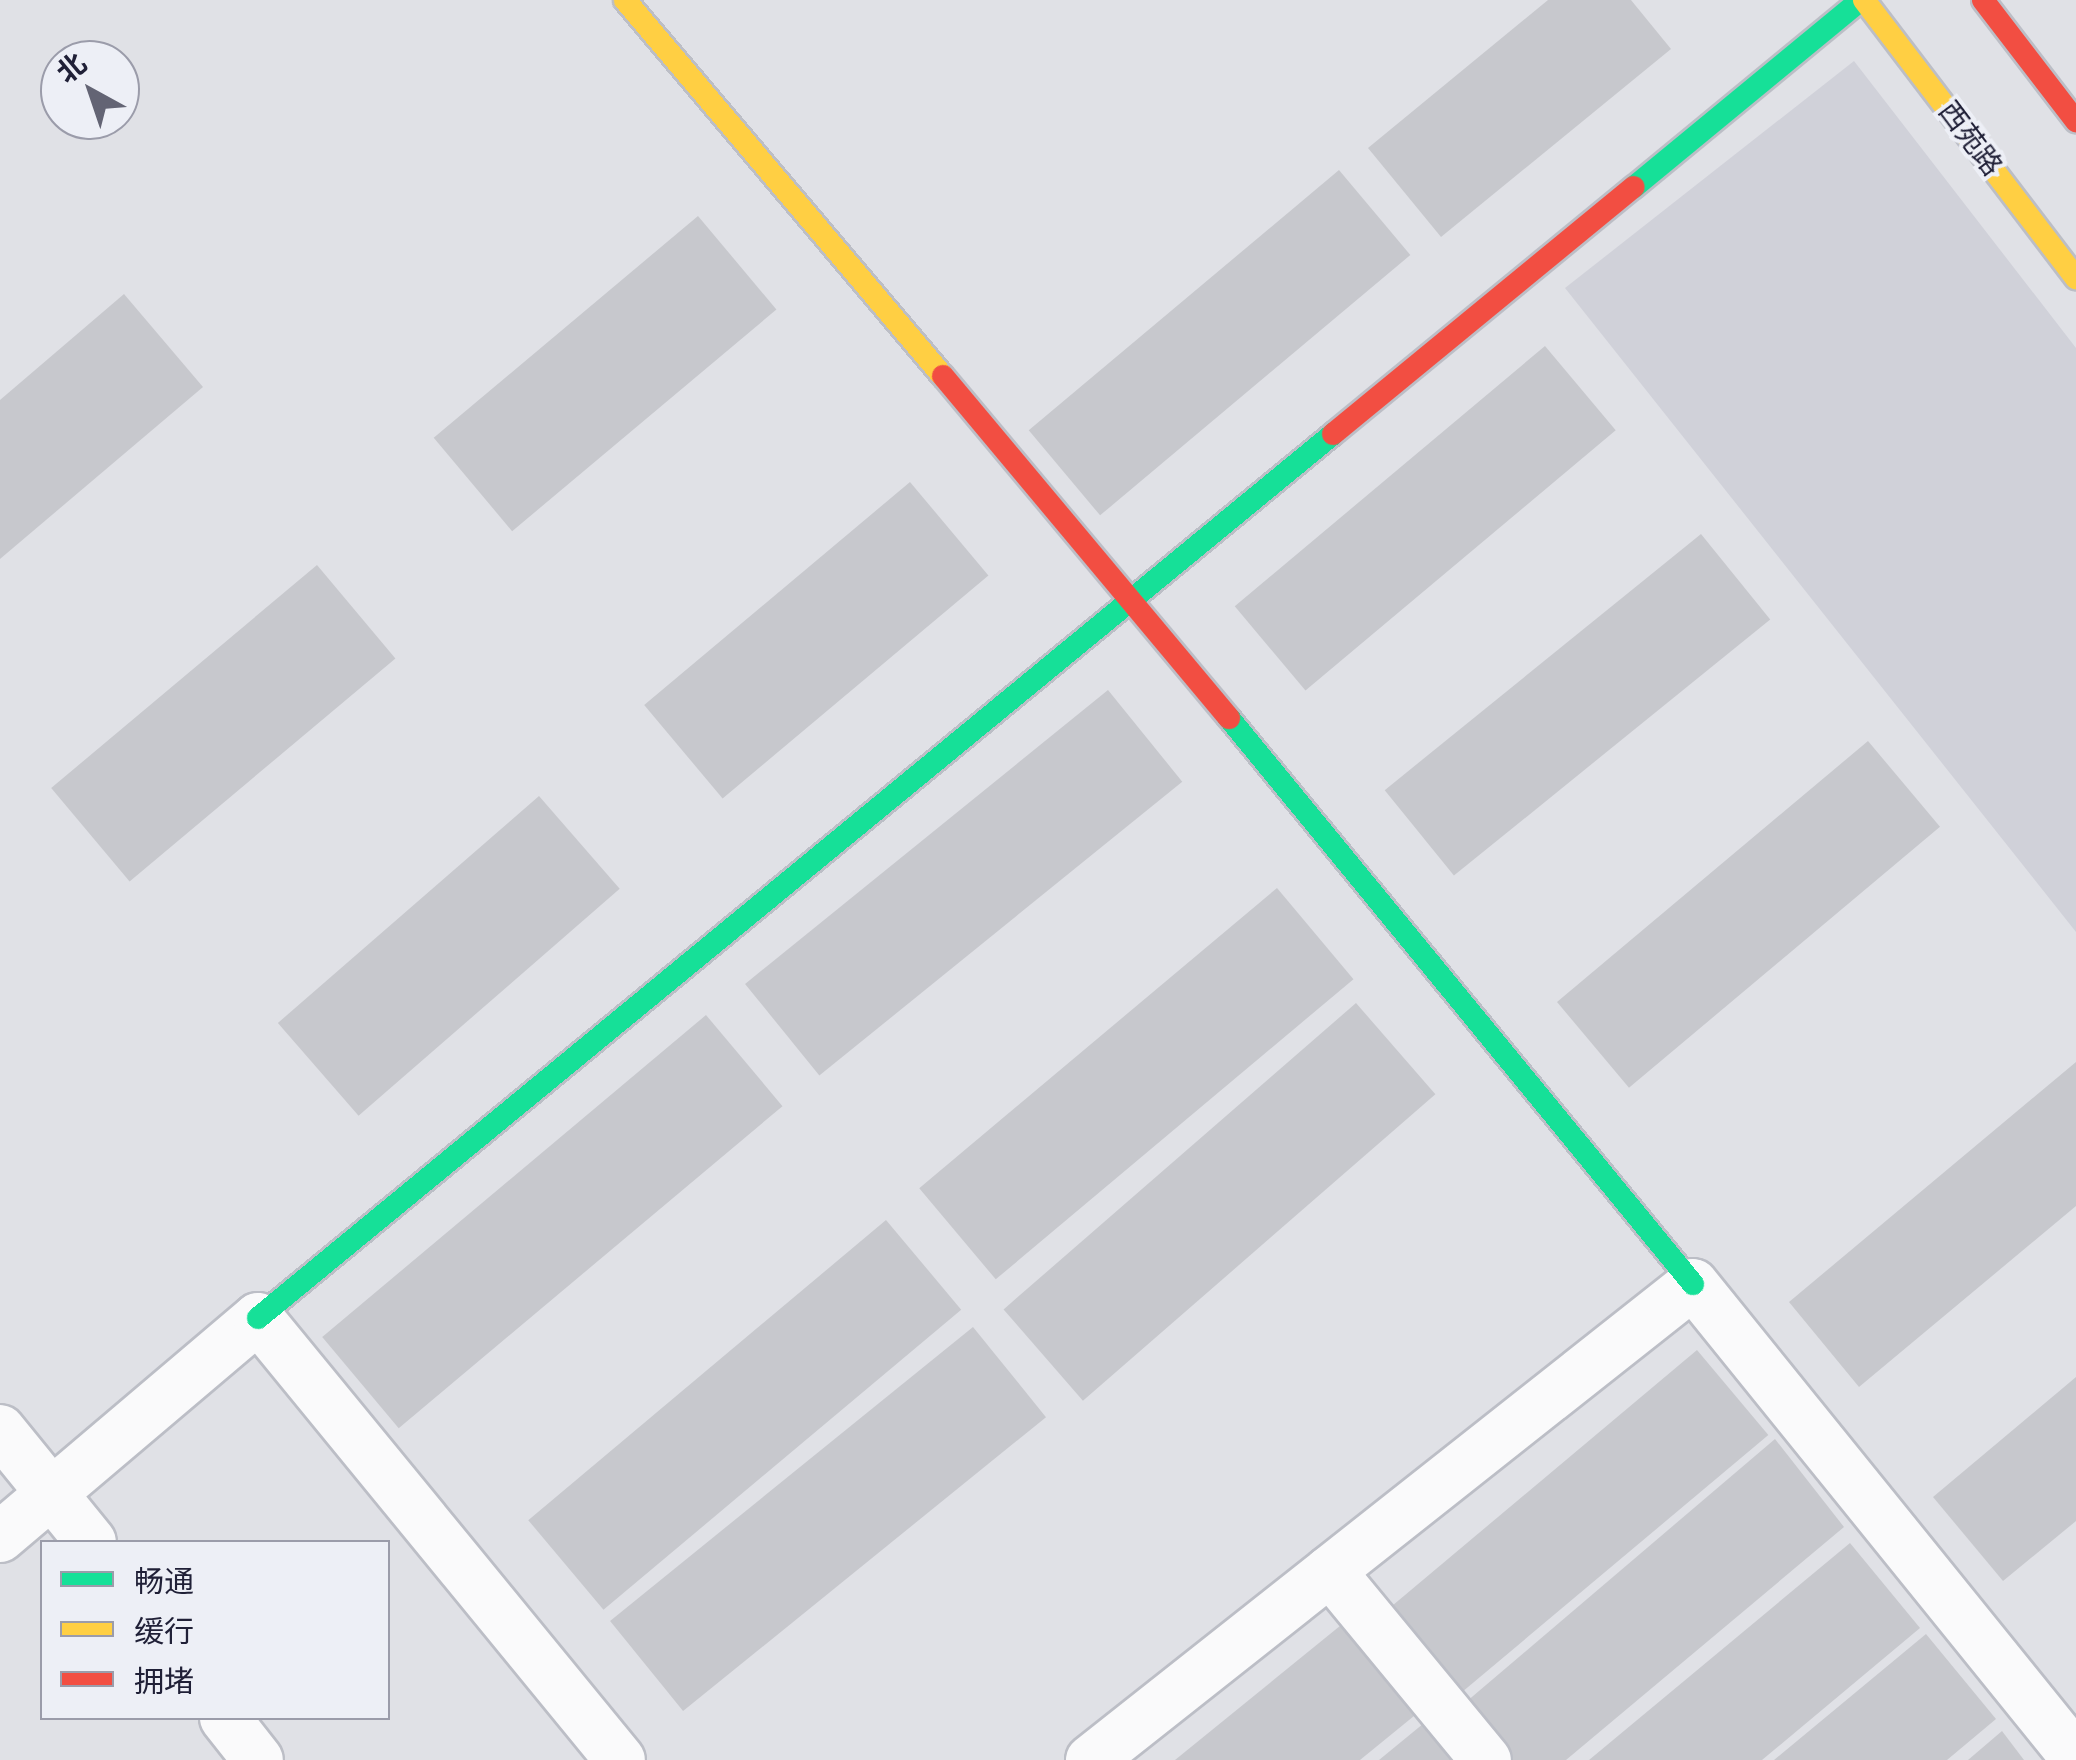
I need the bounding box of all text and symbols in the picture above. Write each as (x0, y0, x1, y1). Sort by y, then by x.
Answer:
north arrow (40, 40, 140, 140)
text: 北 (51, 47, 92, 89)
street label: 西苑路 (1931, 95, 2009, 183)
legend (40, 1540, 390, 1720)
text: 畅通 (134, 1565, 194, 1598)
text: 缓行 (134, 1615, 194, 1648)
text: 拥堵 (134, 1665, 194, 1698)

